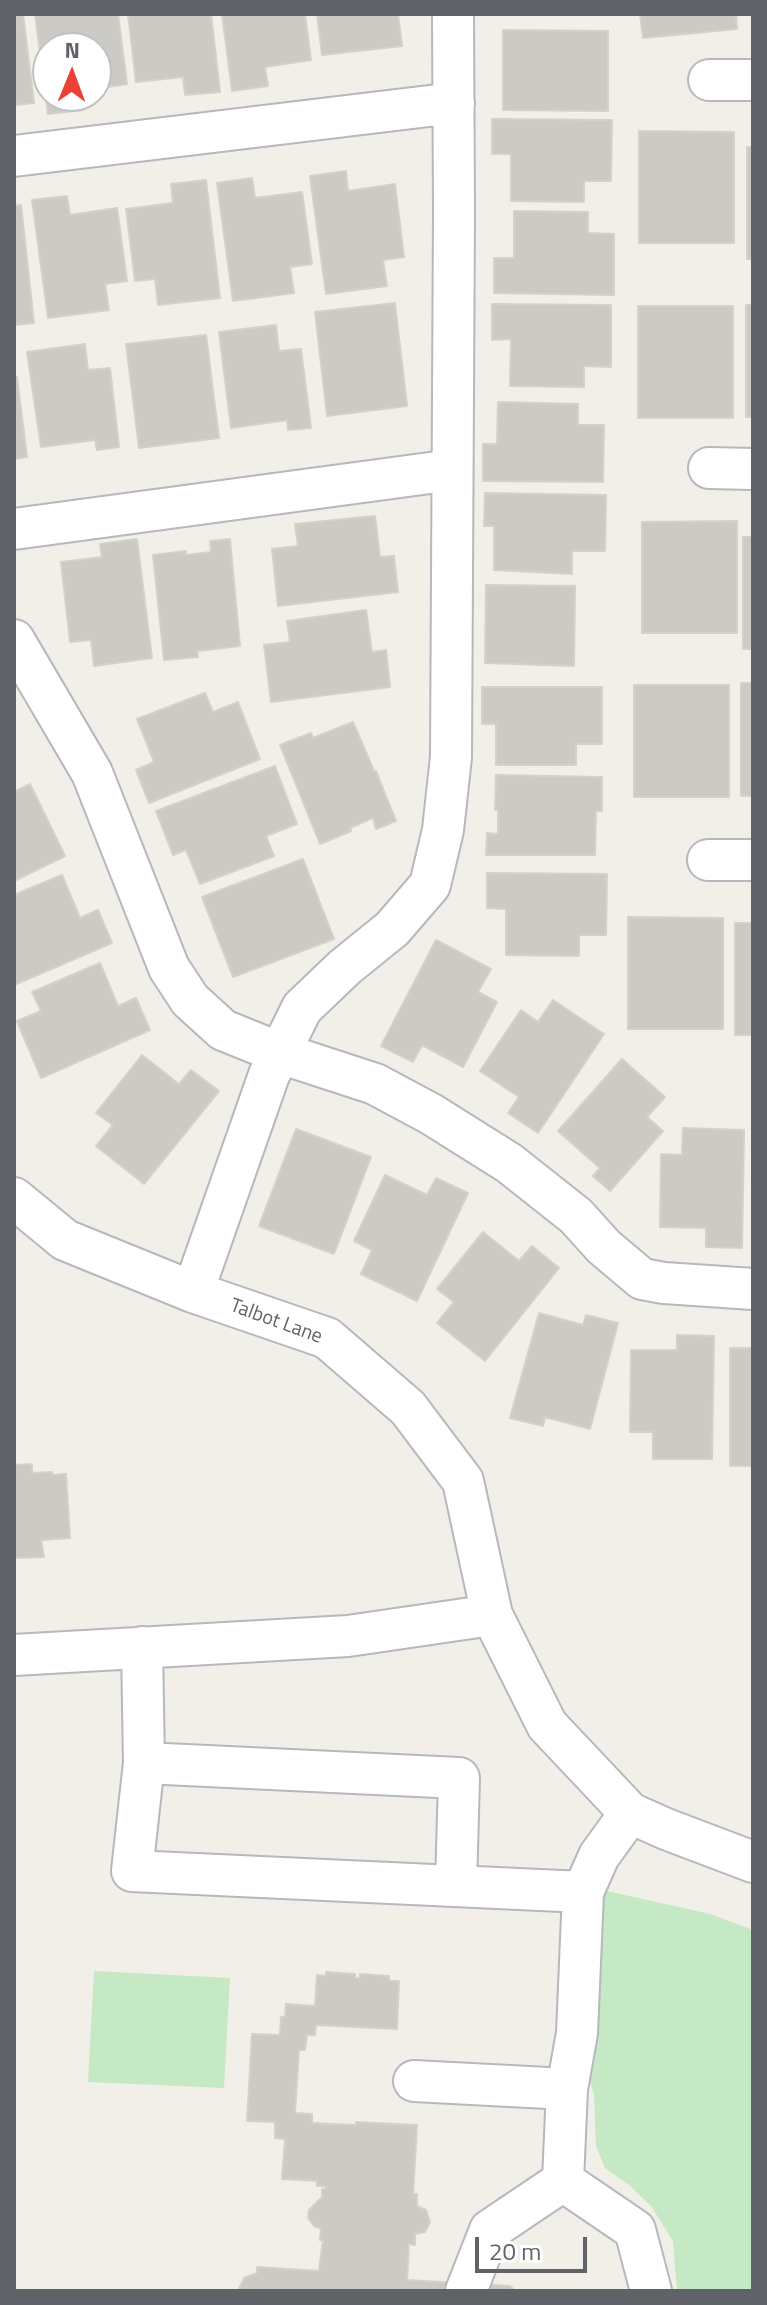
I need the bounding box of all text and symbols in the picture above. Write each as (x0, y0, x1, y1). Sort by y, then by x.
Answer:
north arrow (32, 32, 112, 112)
text: N (64, 33, 80, 67)
street label: Talbot Lane (227, 1294, 325, 1350)
scale bar (479, 2221, 591, 2271)
text: 20 m (489, 2233, 541, 2269)

